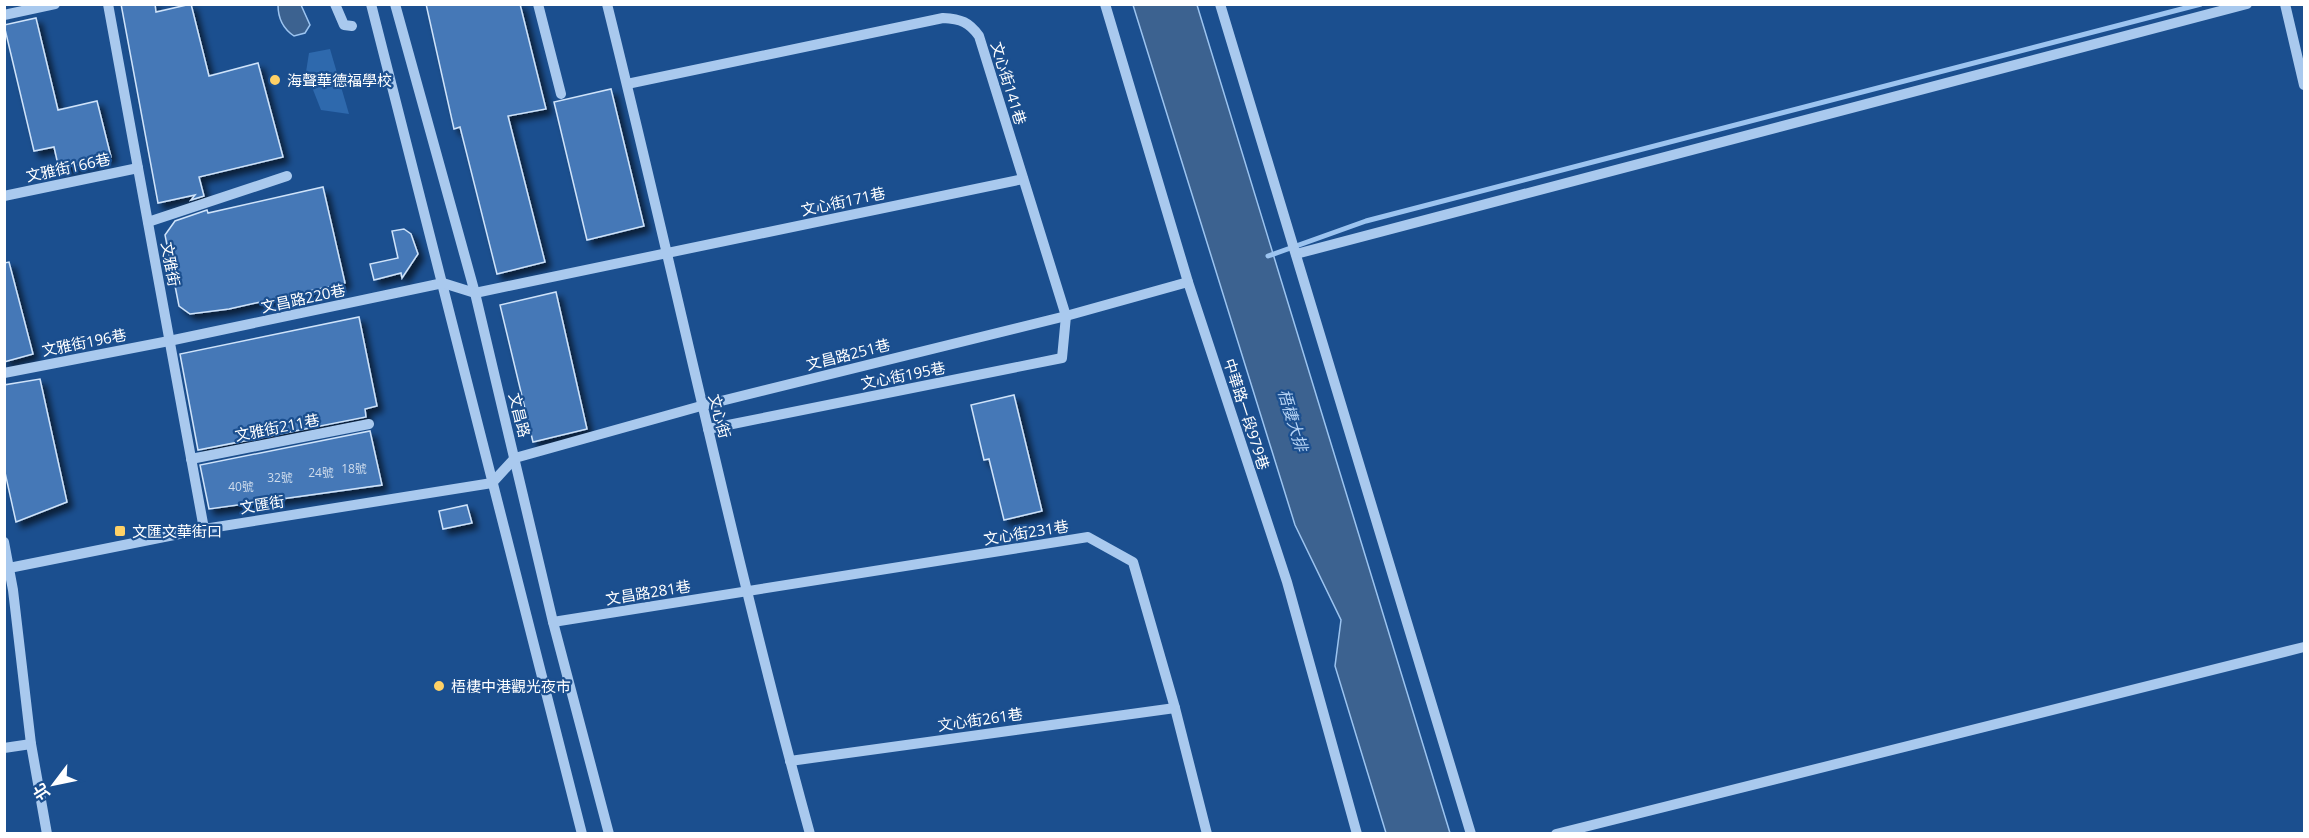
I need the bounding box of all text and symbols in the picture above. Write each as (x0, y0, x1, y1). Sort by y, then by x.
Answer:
street label: 文心街141巷 (987, 39, 1031, 127)
place label: 海聲華德福學校 (287, 70, 392, 90)
marker: 海聲華德福學校 (268, 73, 282, 87)
street label: 文雅街166巷 (24, 148, 112, 186)
street label: 文心街171巷 (799, 182, 887, 220)
street label: 文雅街 (157, 240, 185, 288)
street label: 文昌路220巷 (259, 279, 347, 317)
street label: 文雅街196巷 (40, 324, 128, 360)
street label: 文昌路251巷 (804, 334, 892, 374)
street label: 中華路一段979巷 (1220, 356, 1274, 472)
street label: 文心街195巷 (859, 357, 947, 393)
water label: 梧棲大排 (1273, 386, 1313, 456)
street label: 文昌路 (505, 391, 535, 439)
street label: 文心街 (705, 392, 735, 440)
street label: 文雅街211巷 (233, 409, 321, 445)
house number: 18號 (341, 460, 367, 477)
house number: 24號 (308, 464, 334, 481)
house number: 32號 (267, 469, 293, 486)
house number: 40號 (228, 478, 254, 495)
street label: 文匯街 (238, 491, 286, 517)
street label: 文心街231巷 (982, 515, 1070, 549)
place label: 文匯文華街口 (132, 521, 222, 541)
marker: 文匯文華街口 (113, 524, 127, 538)
street label: 文昌路281巷 (604, 575, 692, 609)
place label: 梧棲中港觀光夜市 (451, 676, 571, 696)
marker: 梧棲中港觀光夜市 (432, 679, 446, 693)
street label: 文心街261巷 (936, 703, 1024, 735)
north arrow (24, 754, 84, 814)
text: 北 (28, 779, 55, 805)

